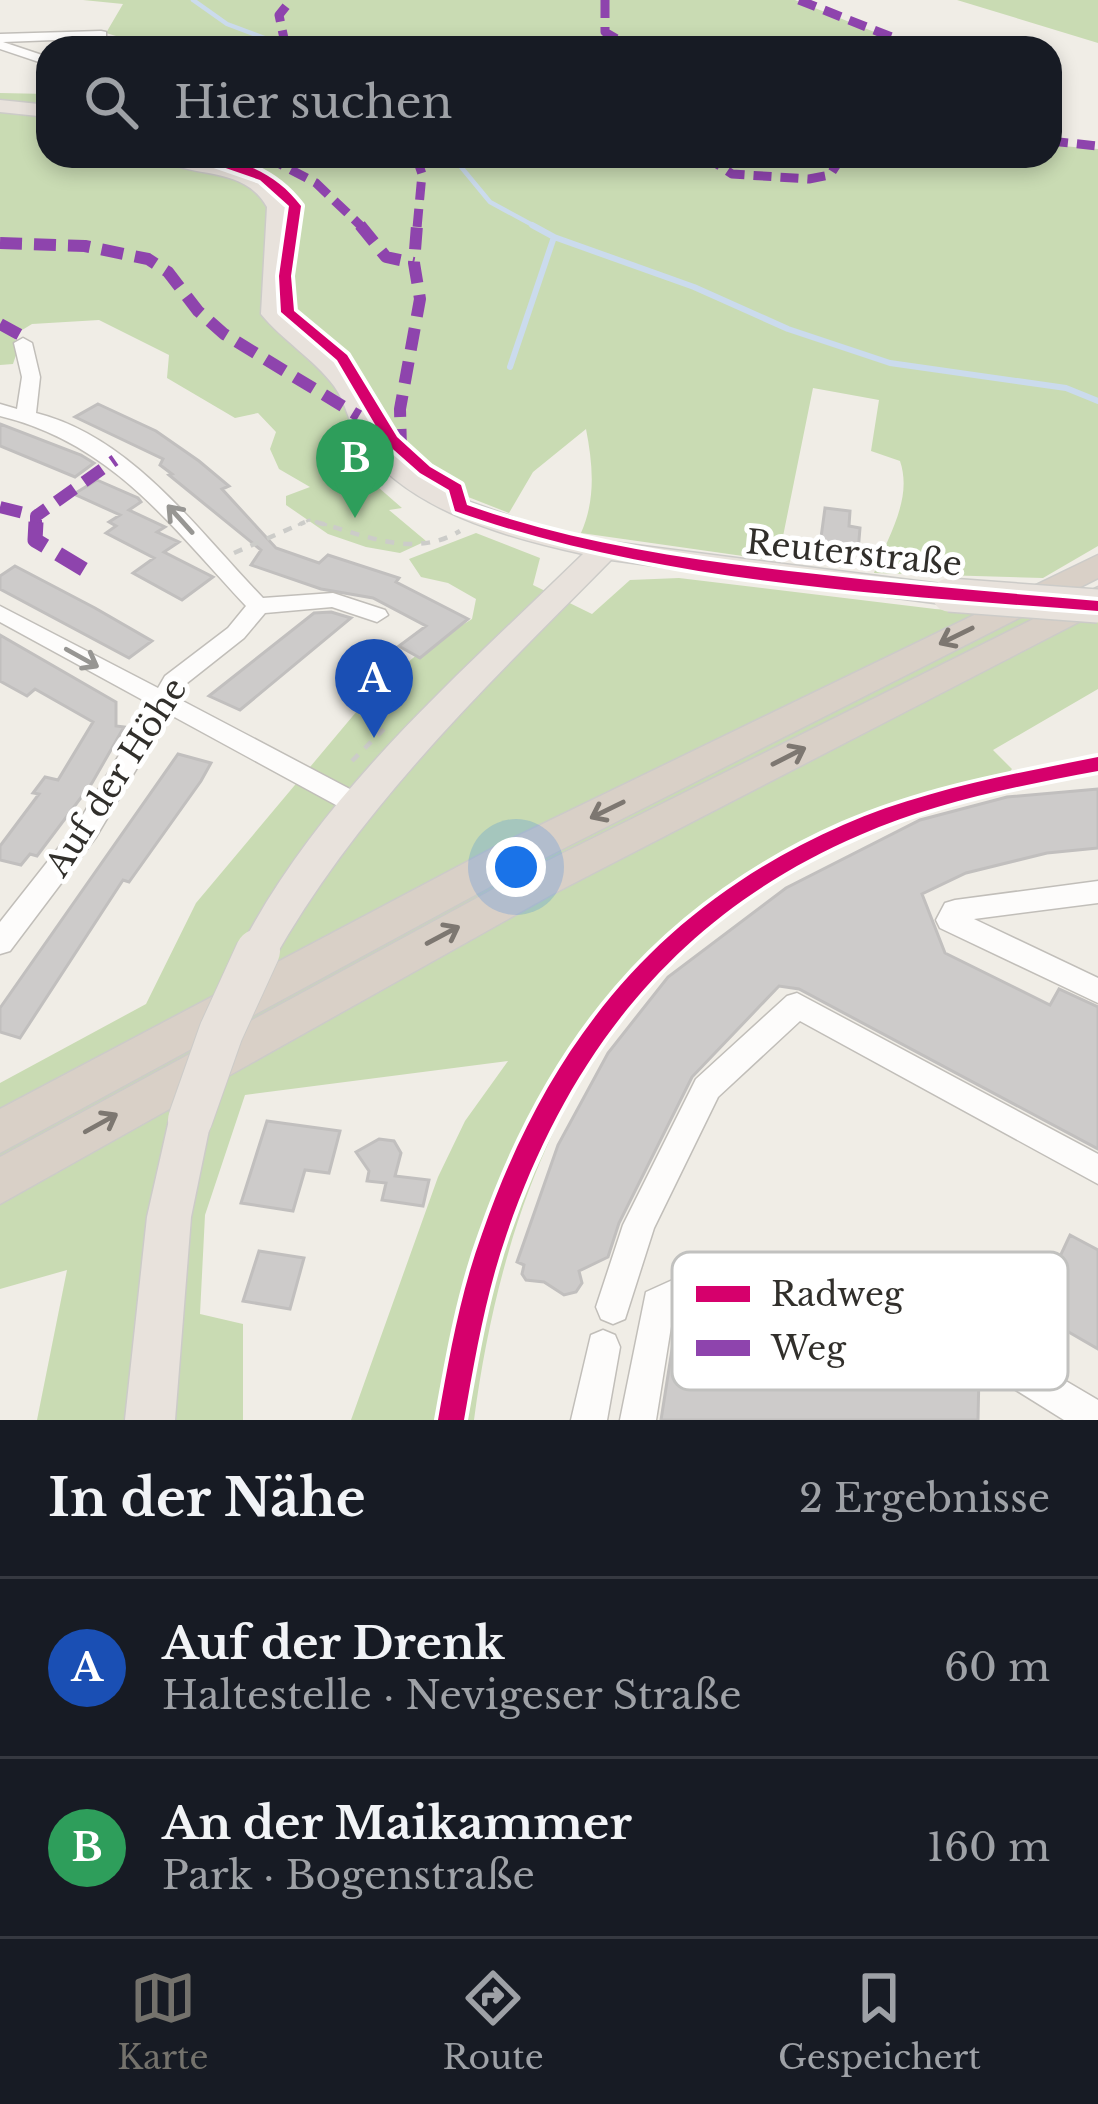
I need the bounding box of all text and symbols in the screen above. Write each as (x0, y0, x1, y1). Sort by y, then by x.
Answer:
search box (36, 36, 1062, 168)
icon: search (78, 69, 144, 135)
text: Hier suchen (174, 74, 452, 130)
pin: B (316, 419, 394, 518)
one-way arrow (167, 505, 194, 535)
street label: Reuterstraße (744, 521, 964, 585)
one-way arrow (938, 626, 974, 649)
pin: A (335, 639, 413, 738)
one-way arrow (63, 647, 98, 670)
street label: Auf der Höhe (36, 670, 195, 885)
one-way arrow (771, 744, 806, 767)
one-way arrow (589, 800, 625, 822)
your location (486, 837, 546, 897)
one-way arrow (424, 923, 459, 946)
one-way arrow (83, 1111, 118, 1135)
legend (672, 1252, 1068, 1390)
text: Radweg (771, 1274, 905, 1315)
text: Weg (770, 1328, 847, 1369)
text: In der Nähe (48, 1467, 366, 1530)
text: 2 Ergebnisse (799, 1474, 1050, 1523)
text: Auf der Drenk (162, 1615, 505, 1671)
text: A (71, 1643, 103, 1692)
text: 60 m (944, 1643, 1050, 1692)
text: Haltestelle · Nevigeser Straße (162, 1671, 742, 1720)
text: An der Maikammer (162, 1795, 632, 1851)
text: B (71, 1823, 103, 1872)
text: 160 m (927, 1823, 1050, 1872)
text: Park · Bogenstraße (162, 1851, 535, 1900)
tab: Karte (117, 1965, 208, 2078)
tab: Route (443, 1965, 544, 2078)
tab: Gespeichert (778, 1965, 981, 2078)

